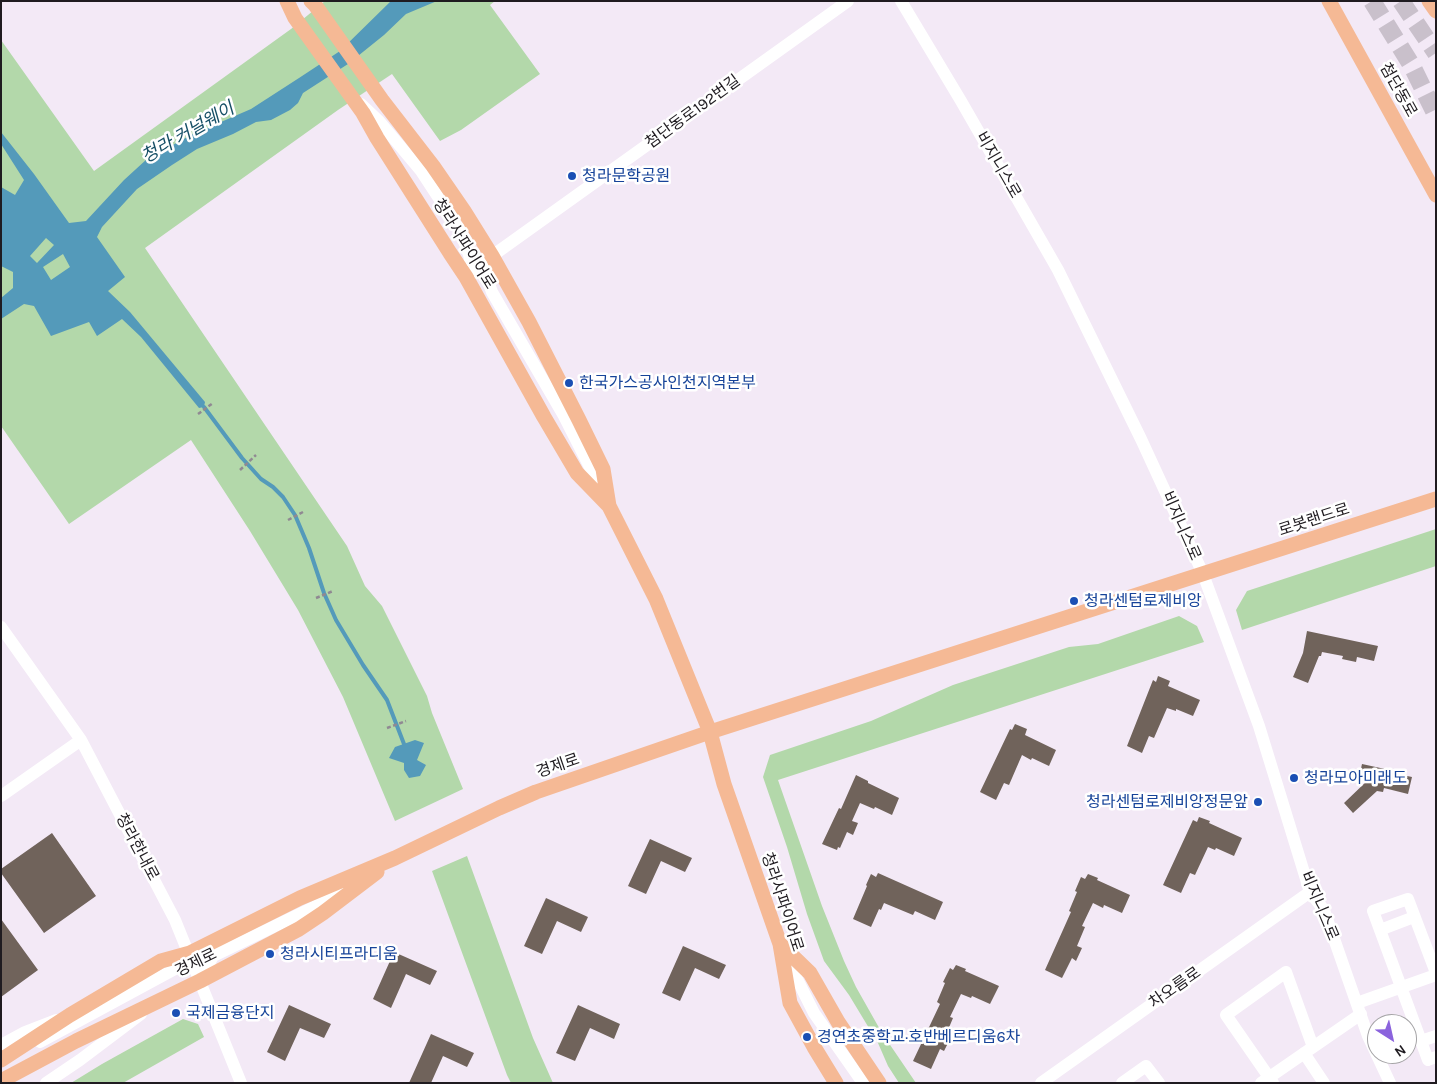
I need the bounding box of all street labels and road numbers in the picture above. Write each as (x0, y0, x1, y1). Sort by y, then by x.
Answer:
street label: 첨단동로 (1375, 60, 1421, 120)
street label: 첨단동로192번길 (642, 71, 744, 153)
street label: 비지니스로 (971, 128, 1025, 202)
street label: 청라사파이어로 (429, 195, 499, 293)
street label: 비지니스로 (1157, 488, 1205, 564)
street label: 로봇랜드로 (1276, 499, 1352, 541)
street label: 경제로 (534, 750, 582, 782)
street label: 청라한내로 (111, 810, 163, 884)
street label: 청라사파이어로 (757, 850, 807, 954)
street label: 비지니스로 (1296, 868, 1342, 944)
street label: 경제로 (172, 945, 220, 981)
street label: 차오름로 (1145, 963, 1205, 1013)

